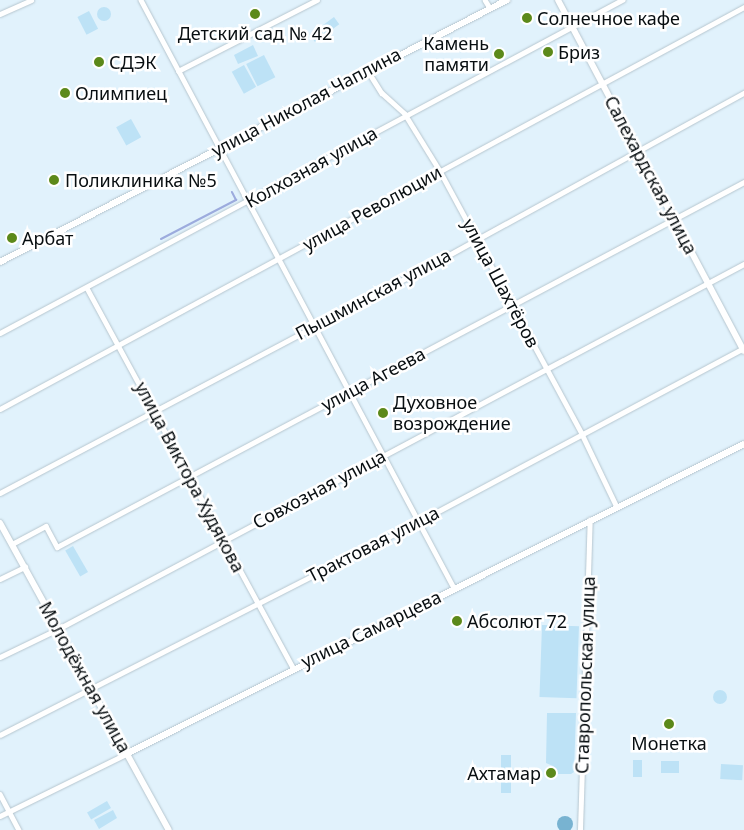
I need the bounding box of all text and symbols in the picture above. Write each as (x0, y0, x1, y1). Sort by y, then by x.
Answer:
place label: Солнечное кафе (537, 7, 680, 29)
marker: Детский сад № 42 (249, 8, 261, 20)
marker: Солнечное кафе (521, 12, 533, 24)
place label: Детский сад № 42 (178, 22, 332, 44)
place label: Камень памяти (423, 33, 489, 76)
place label: Бриз (558, 41, 600, 63)
street label: улица Николая Чаплина (208, 43, 404, 161)
marker: Бриз (542, 46, 554, 58)
marker: Камень памяти (493, 48, 505, 60)
place label: СДЭК (109, 51, 157, 73)
marker: СДЭК (93, 56, 105, 68)
place label: Олимпиец (75, 82, 167, 104)
marker: Олимпиец (59, 87, 71, 99)
street label: Салехардская улица (600, 92, 702, 258)
street label: Колхозная улица (241, 122, 381, 212)
street label: улица Революции (299, 161, 445, 255)
place label: Поликлиника №5 (65, 169, 217, 191)
marker: Поликлиника №5 (47, 173, 61, 187)
street label: улица Шахтёров (458, 215, 544, 351)
place label: Арбат (22, 227, 73, 249)
marker: Арбат (6, 232, 18, 244)
street label: Пышминская улица (291, 244, 455, 344)
street label: улица Агеева (317, 342, 429, 416)
street label: улица Виктора Худякова (131, 378, 249, 576)
place label: Духовное возрождение (393, 392, 511, 434)
marker: Духовное возрождение (377, 407, 389, 419)
street label: Совхозная улица (249, 445, 389, 533)
street label: Трактовая улица (303, 501, 443, 587)
street label: Ставропольская улица (571, 576, 599, 774)
street label: улица Самарцева (297, 586, 445, 672)
street label: Молодёжная улица (34, 598, 136, 756)
place label: Абсолют 72 (467, 610, 567, 632)
marker: Абсолют 72 (451, 615, 463, 627)
marker: Монетка (663, 718, 675, 730)
place label: Монетка (631, 732, 707, 754)
place label: Ахтамар (467, 762, 541, 784)
marker: Ахтамар (545, 767, 557, 779)

